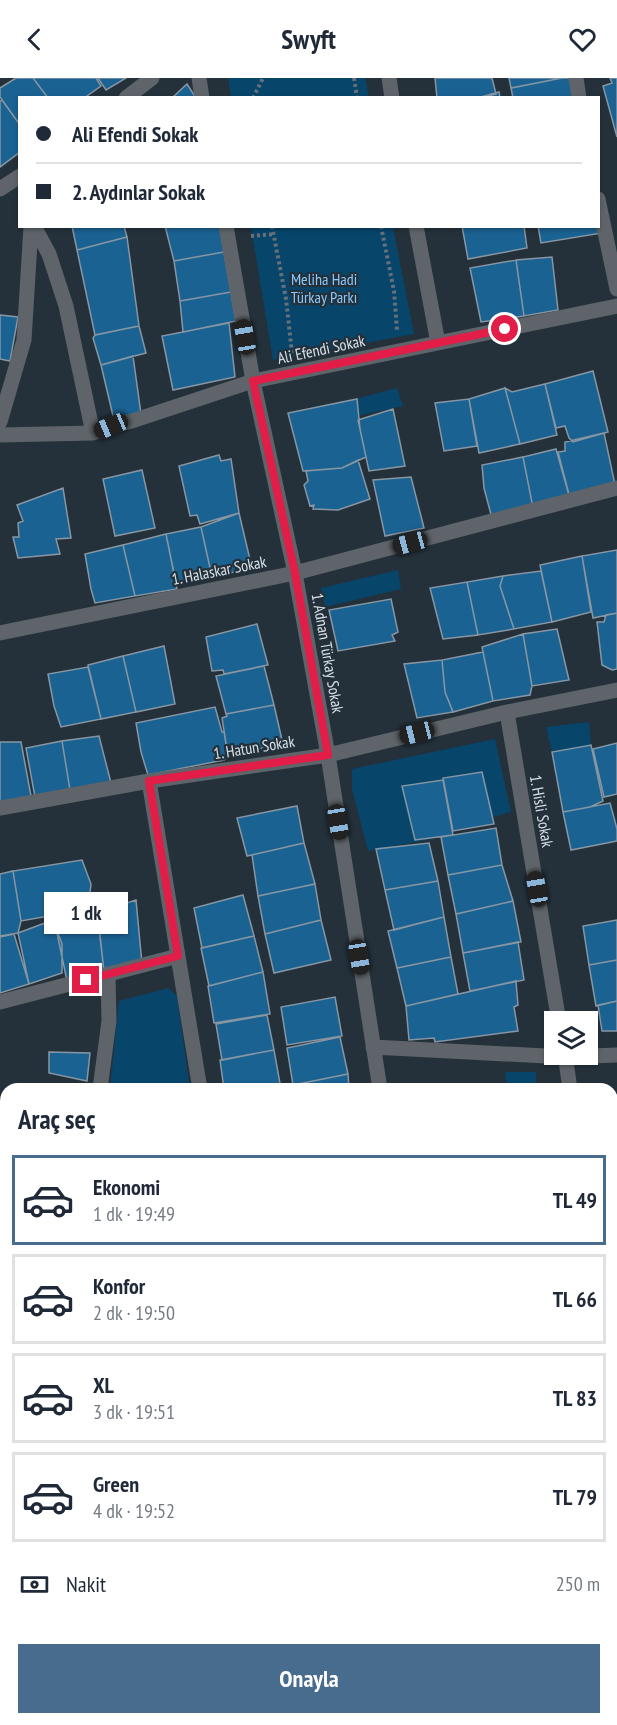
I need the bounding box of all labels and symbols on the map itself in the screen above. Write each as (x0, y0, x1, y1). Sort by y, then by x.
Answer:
park label: Meliha Hadi Türkay Parkı (291, 269, 357, 307)
route start (491, 315, 518, 342)
car (233, 318, 257, 356)
street label: Ali Efendi Sokak (275, 330, 367, 368)
car (91, 411, 131, 441)
car (390, 530, 430, 556)
street label: 1. Halaskar Sokak (170, 551, 269, 589)
street label: 1. Adnan Türkay Sokak (308, 591, 349, 715)
car (397, 720, 437, 746)
street label: 1. Hatun Sokak (212, 731, 297, 763)
street label: 1. Hisli Sokak (526, 773, 558, 849)
car (326, 803, 350, 841)
car (525, 870, 549, 908)
callout: 1 dk (44, 893, 128, 935)
car (347, 938, 371, 976)
route end (72, 966, 99, 993)

